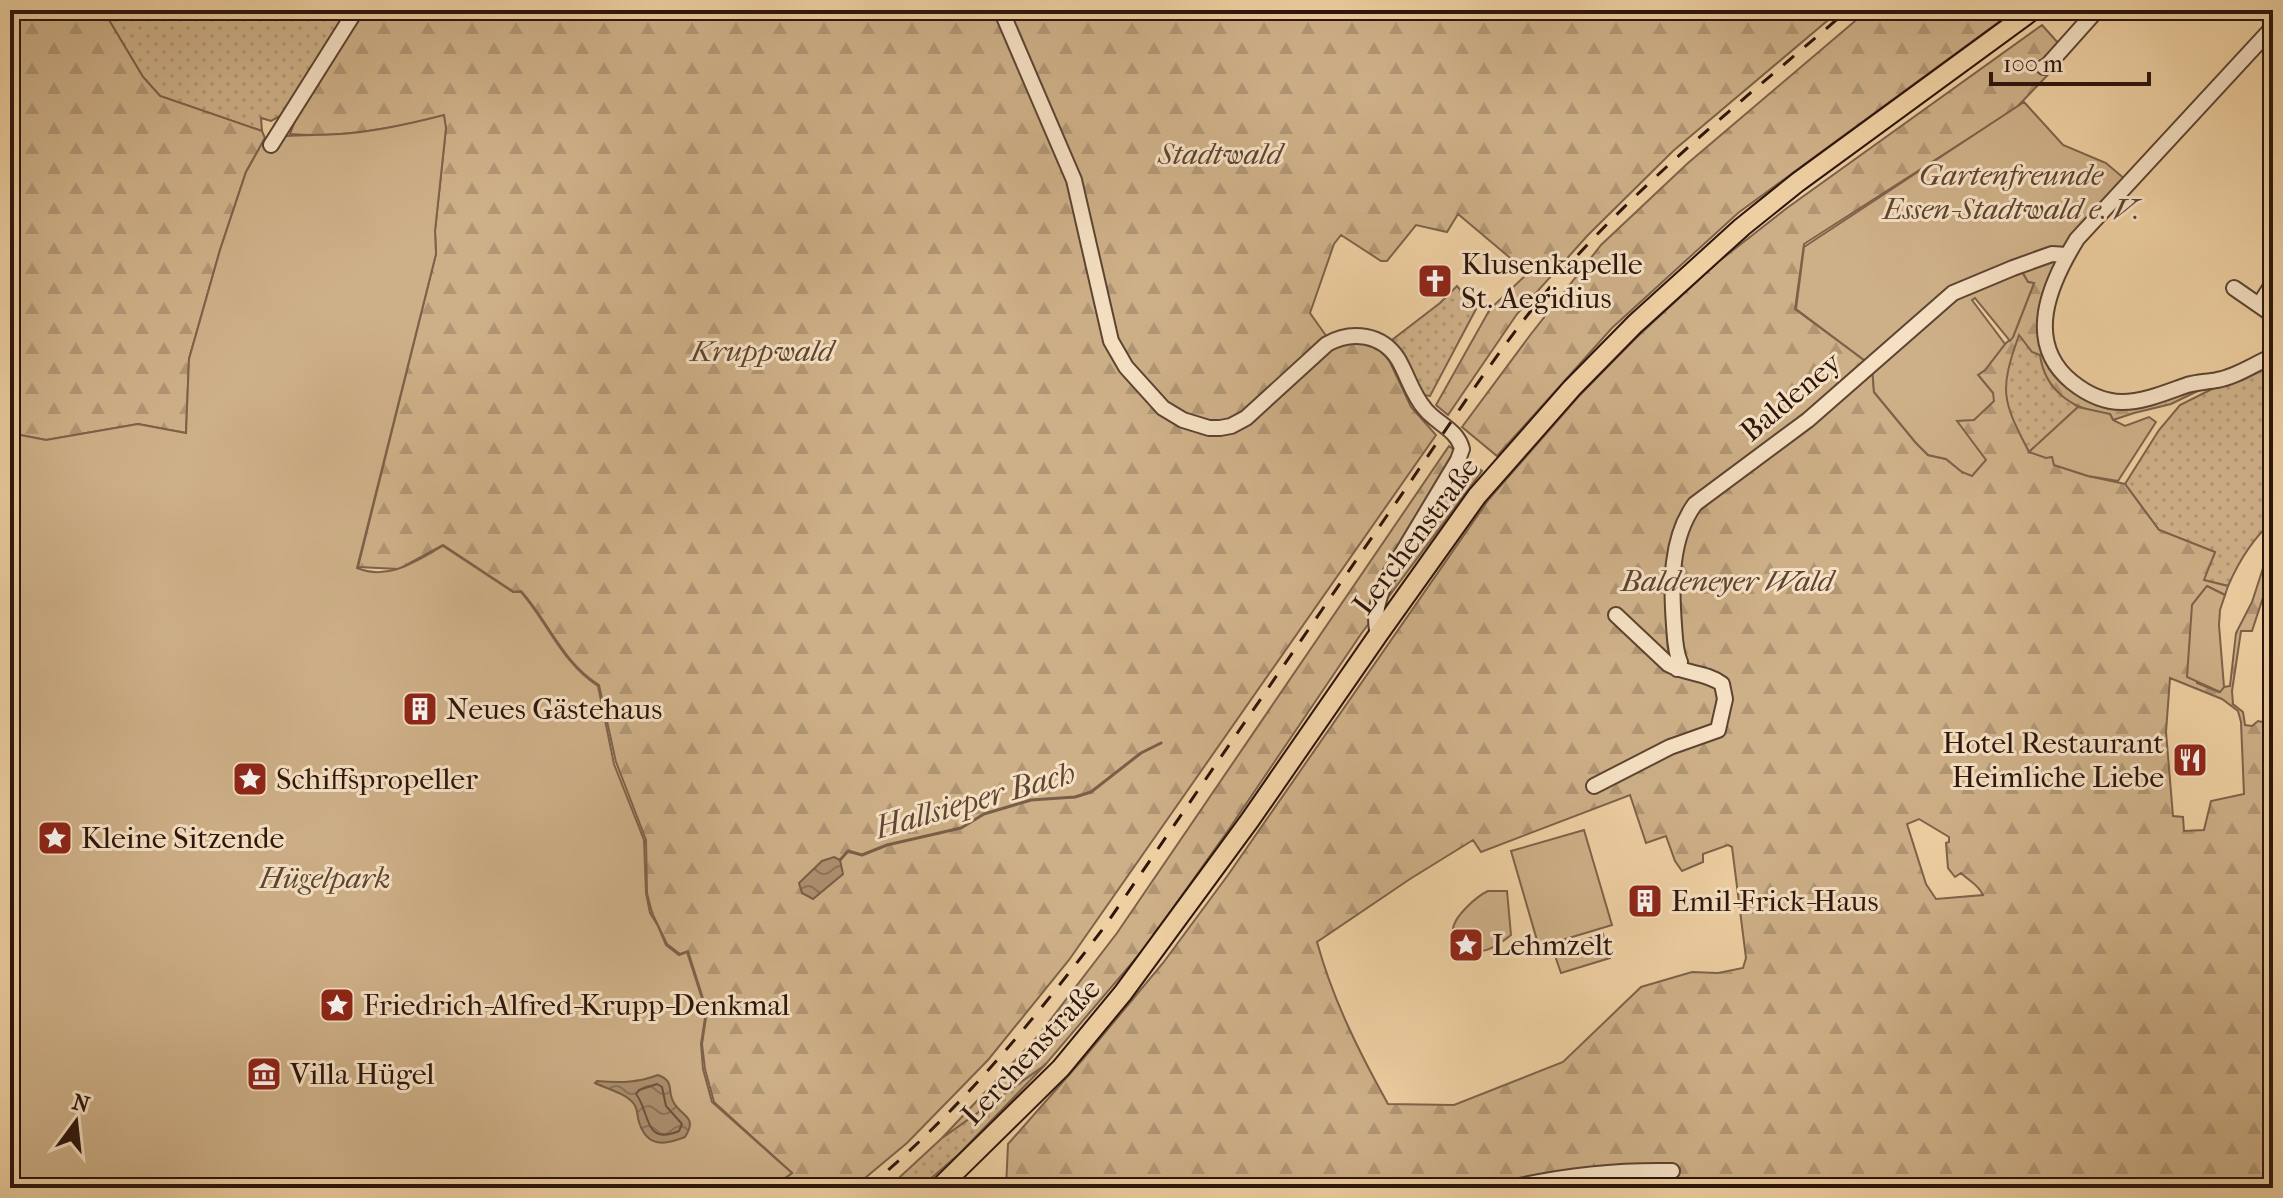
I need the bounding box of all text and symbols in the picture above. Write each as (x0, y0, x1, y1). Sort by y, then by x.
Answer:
scale bar (1991, 36, 2149, 86)
text: 100 m (2003, 50, 2063, 78)
park label: Stadtwald (1157, 137, 1286, 172)
park label: Gartenfreunde Essen-Stadtwald e. V. (1881, 158, 2142, 227)
place label: Klusenkapelle St. Aegidius (1461, 247, 1643, 316)
church icon: Klusenkapelle St. Aegidius (1416, 262, 1454, 300)
park label: Kruppwald (689, 334, 837, 369)
street label: Baldeney (1734, 344, 1849, 449)
street label: Lerchenstraße (1346, 450, 1486, 621)
park label: Baldeneyer Wald (1619, 564, 1837, 599)
building icon: Neues Gästehaus (401, 690, 439, 728)
place label: Neues Gästehaus (446, 692, 662, 727)
place label: Hotel Restaurant Heimliche Liebe (1942, 726, 2164, 795)
restaurant icon: Hotel Restaurant Heimliche Liebe (2171, 741, 2209, 779)
water label: Hallsieper Bach (869, 754, 1079, 847)
place icon: Schiffspropeller (231, 760, 269, 798)
place label: Schiffspropeller (276, 762, 478, 797)
place icon: Kleine Sitzende (36, 819, 74, 857)
place label: Kleine Sitzende (81, 821, 285, 856)
park label: Hügelpark (259, 861, 391, 896)
building icon: Emil-Frick-Haus (1626, 882, 1664, 920)
place label: Emil-Frick-Haus (1671, 884, 1879, 919)
place icon: Lehmzelt (1447, 926, 1485, 964)
place label: Lehmzelt (1492, 928, 1614, 963)
street label: Lerchenstraße (954, 971, 1108, 1132)
place icon: Friedrich-Alfred-Krupp-Denkmal (318, 986, 356, 1024)
place label: Friedrich-Alfred-Krupp-Denkmal (363, 988, 790, 1023)
museum icon: Villa Hügel (245, 1055, 283, 1093)
place label: Villa Hügel (289, 1057, 435, 1092)
north arrow (36, 1082, 116, 1162)
text: N (69, 1089, 93, 1118)

